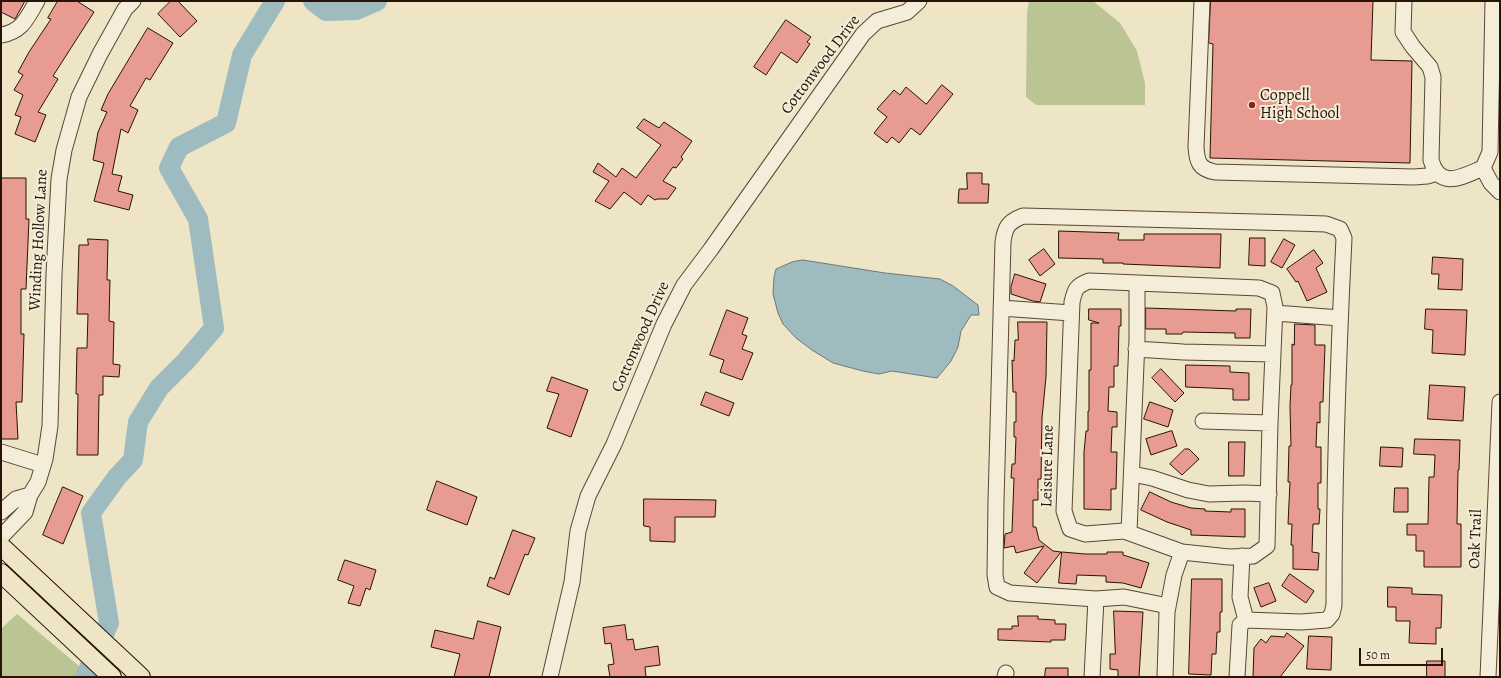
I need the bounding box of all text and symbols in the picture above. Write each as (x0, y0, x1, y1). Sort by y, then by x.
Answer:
street label: Cottonwood Drive (777, 12, 865, 118)
place label: Coppell High School (1260, 86, 1339, 124)
marker: Coppell High School (1247, 100, 1257, 110)
street label: Winding Hollow Lane (26, 169, 52, 311)
street label: Cottonwood Drive (608, 279, 674, 395)
street label: Leisure Lane (1038, 424, 1058, 508)
street label: Oak Trail (1465, 509, 1487, 569)
scale bar (1361, 640, 1445, 666)
text: 50 m (1366, 647, 1390, 663)

